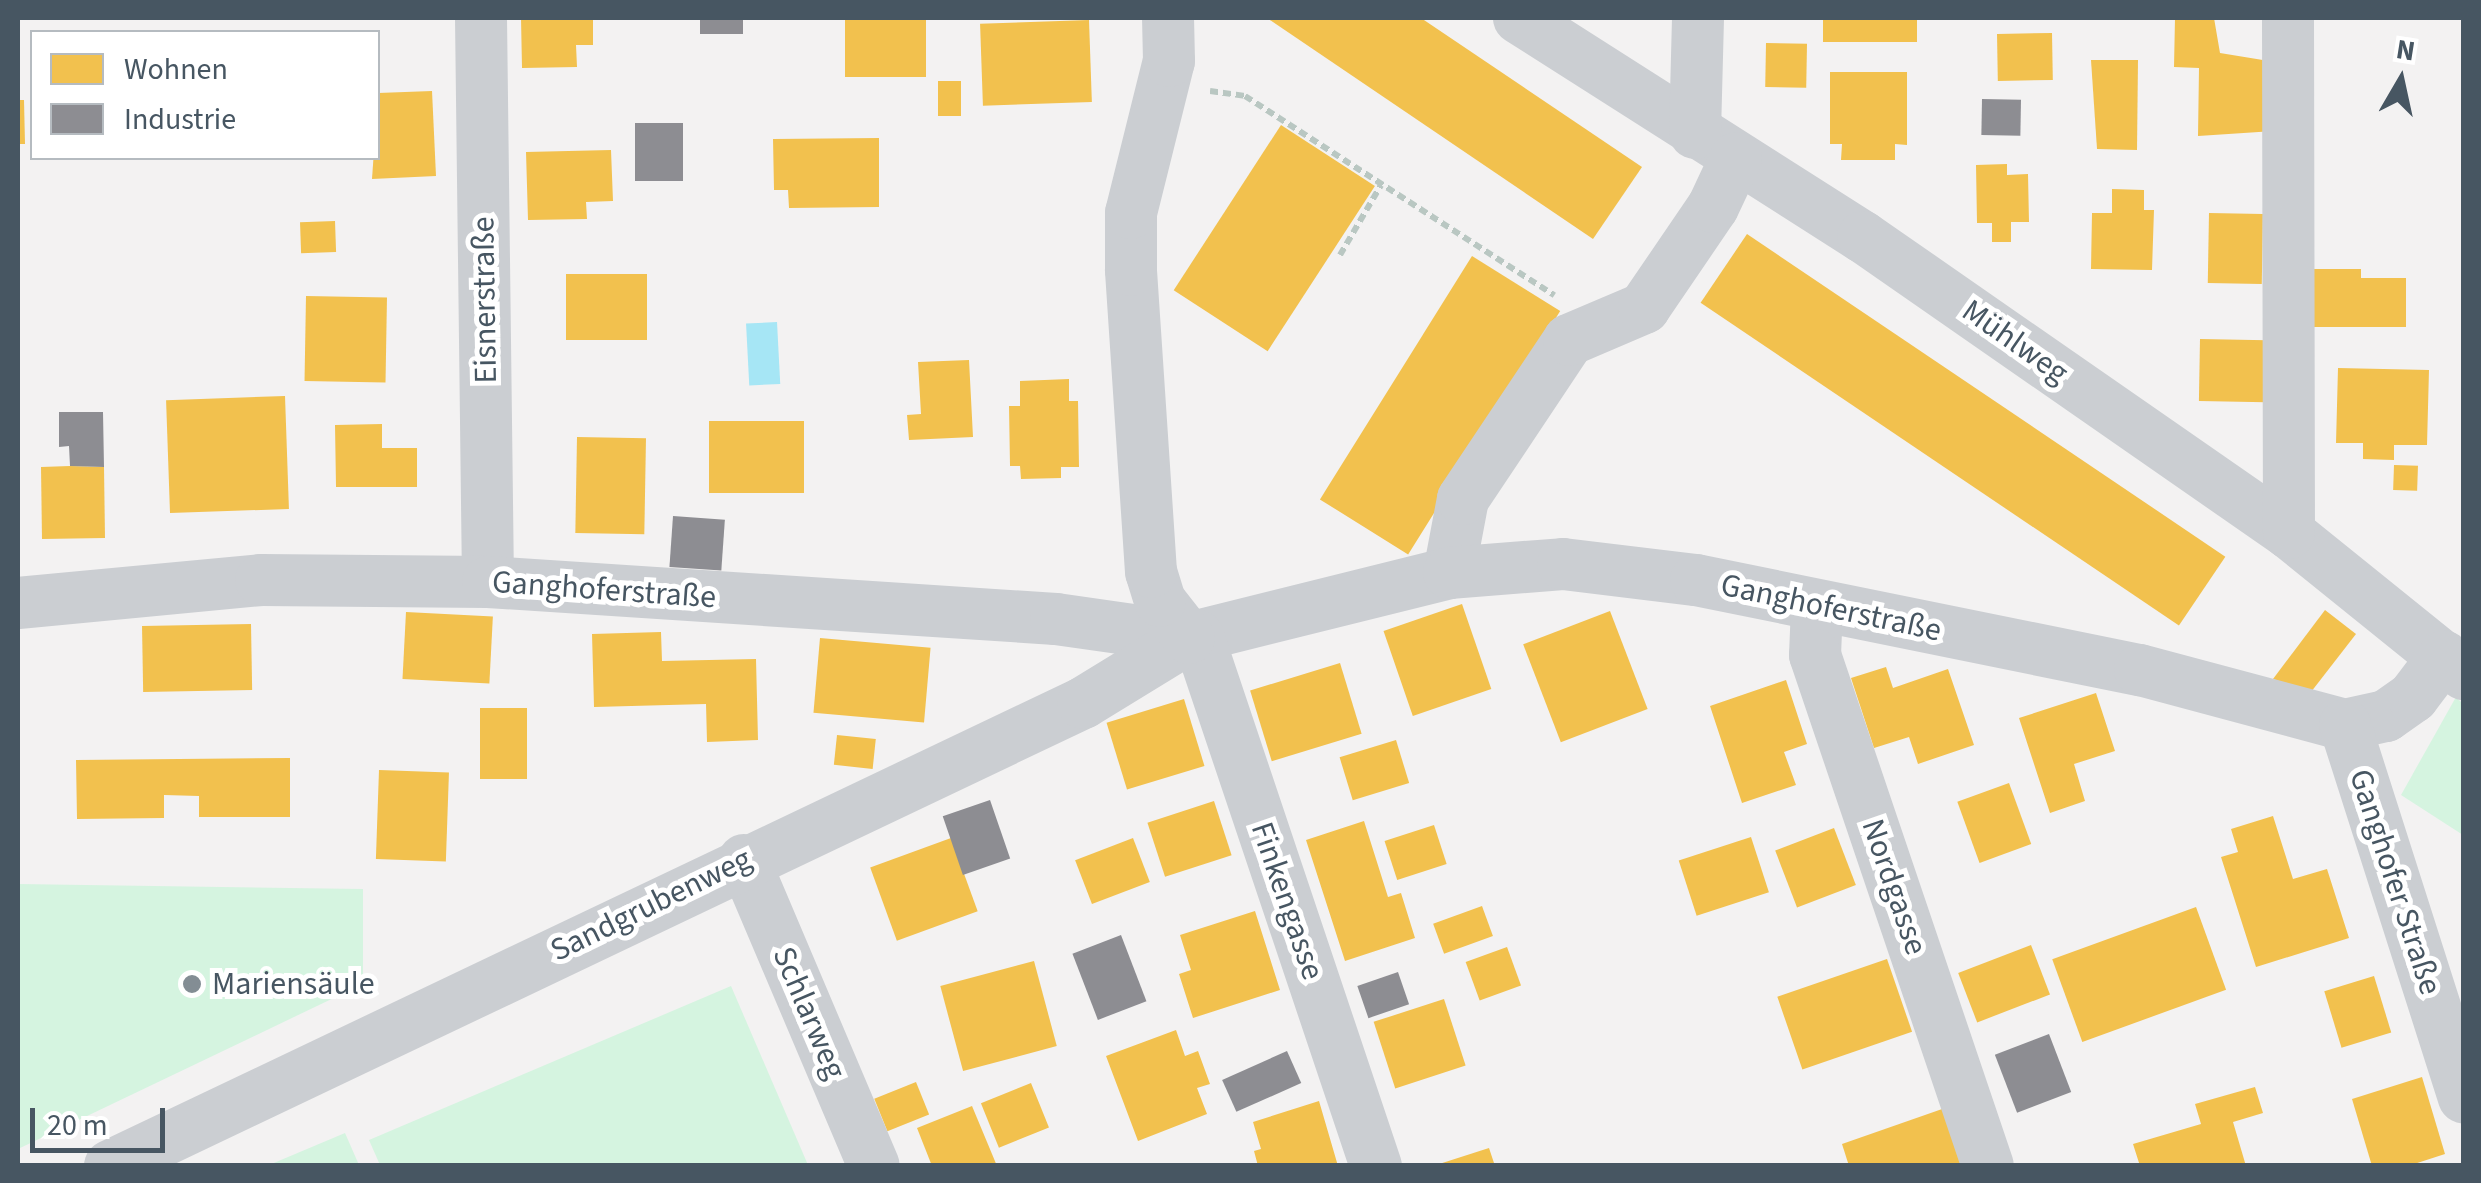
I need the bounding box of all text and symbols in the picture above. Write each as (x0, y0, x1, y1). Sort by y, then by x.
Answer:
text: N (2393, 29, 2418, 72)
legend (30, 30, 380, 160)
north arrow (2351, 30, 2451, 130)
text: Wohnen (124, 48, 228, 91)
text: Industrie (124, 98, 236, 141)
street label: Eisnerstraße (464, 216, 506, 384)
street label: Mühlweg (1955, 292, 2075, 392)
street label: Ganghoferstraße (491, 563, 717, 617)
street label: Ganghoferstraße (1717, 566, 1945, 650)
street label: Ganghofer Straße (2341, 765, 2449, 999)
street label: Nordgasse (1853, 814, 1935, 960)
street label: Finkengasse (1242, 817, 1332, 985)
street label: Sandgrubenweg (544, 840, 758, 970)
street label: Schlarweg (764, 941, 854, 1085)
place label: Mariensäule (212, 965, 375, 1003)
marker: Mariensäule (181, 973, 203, 995)
scale bar (35, 1088, 170, 1150)
text: 20 m (47, 1104, 108, 1147)

